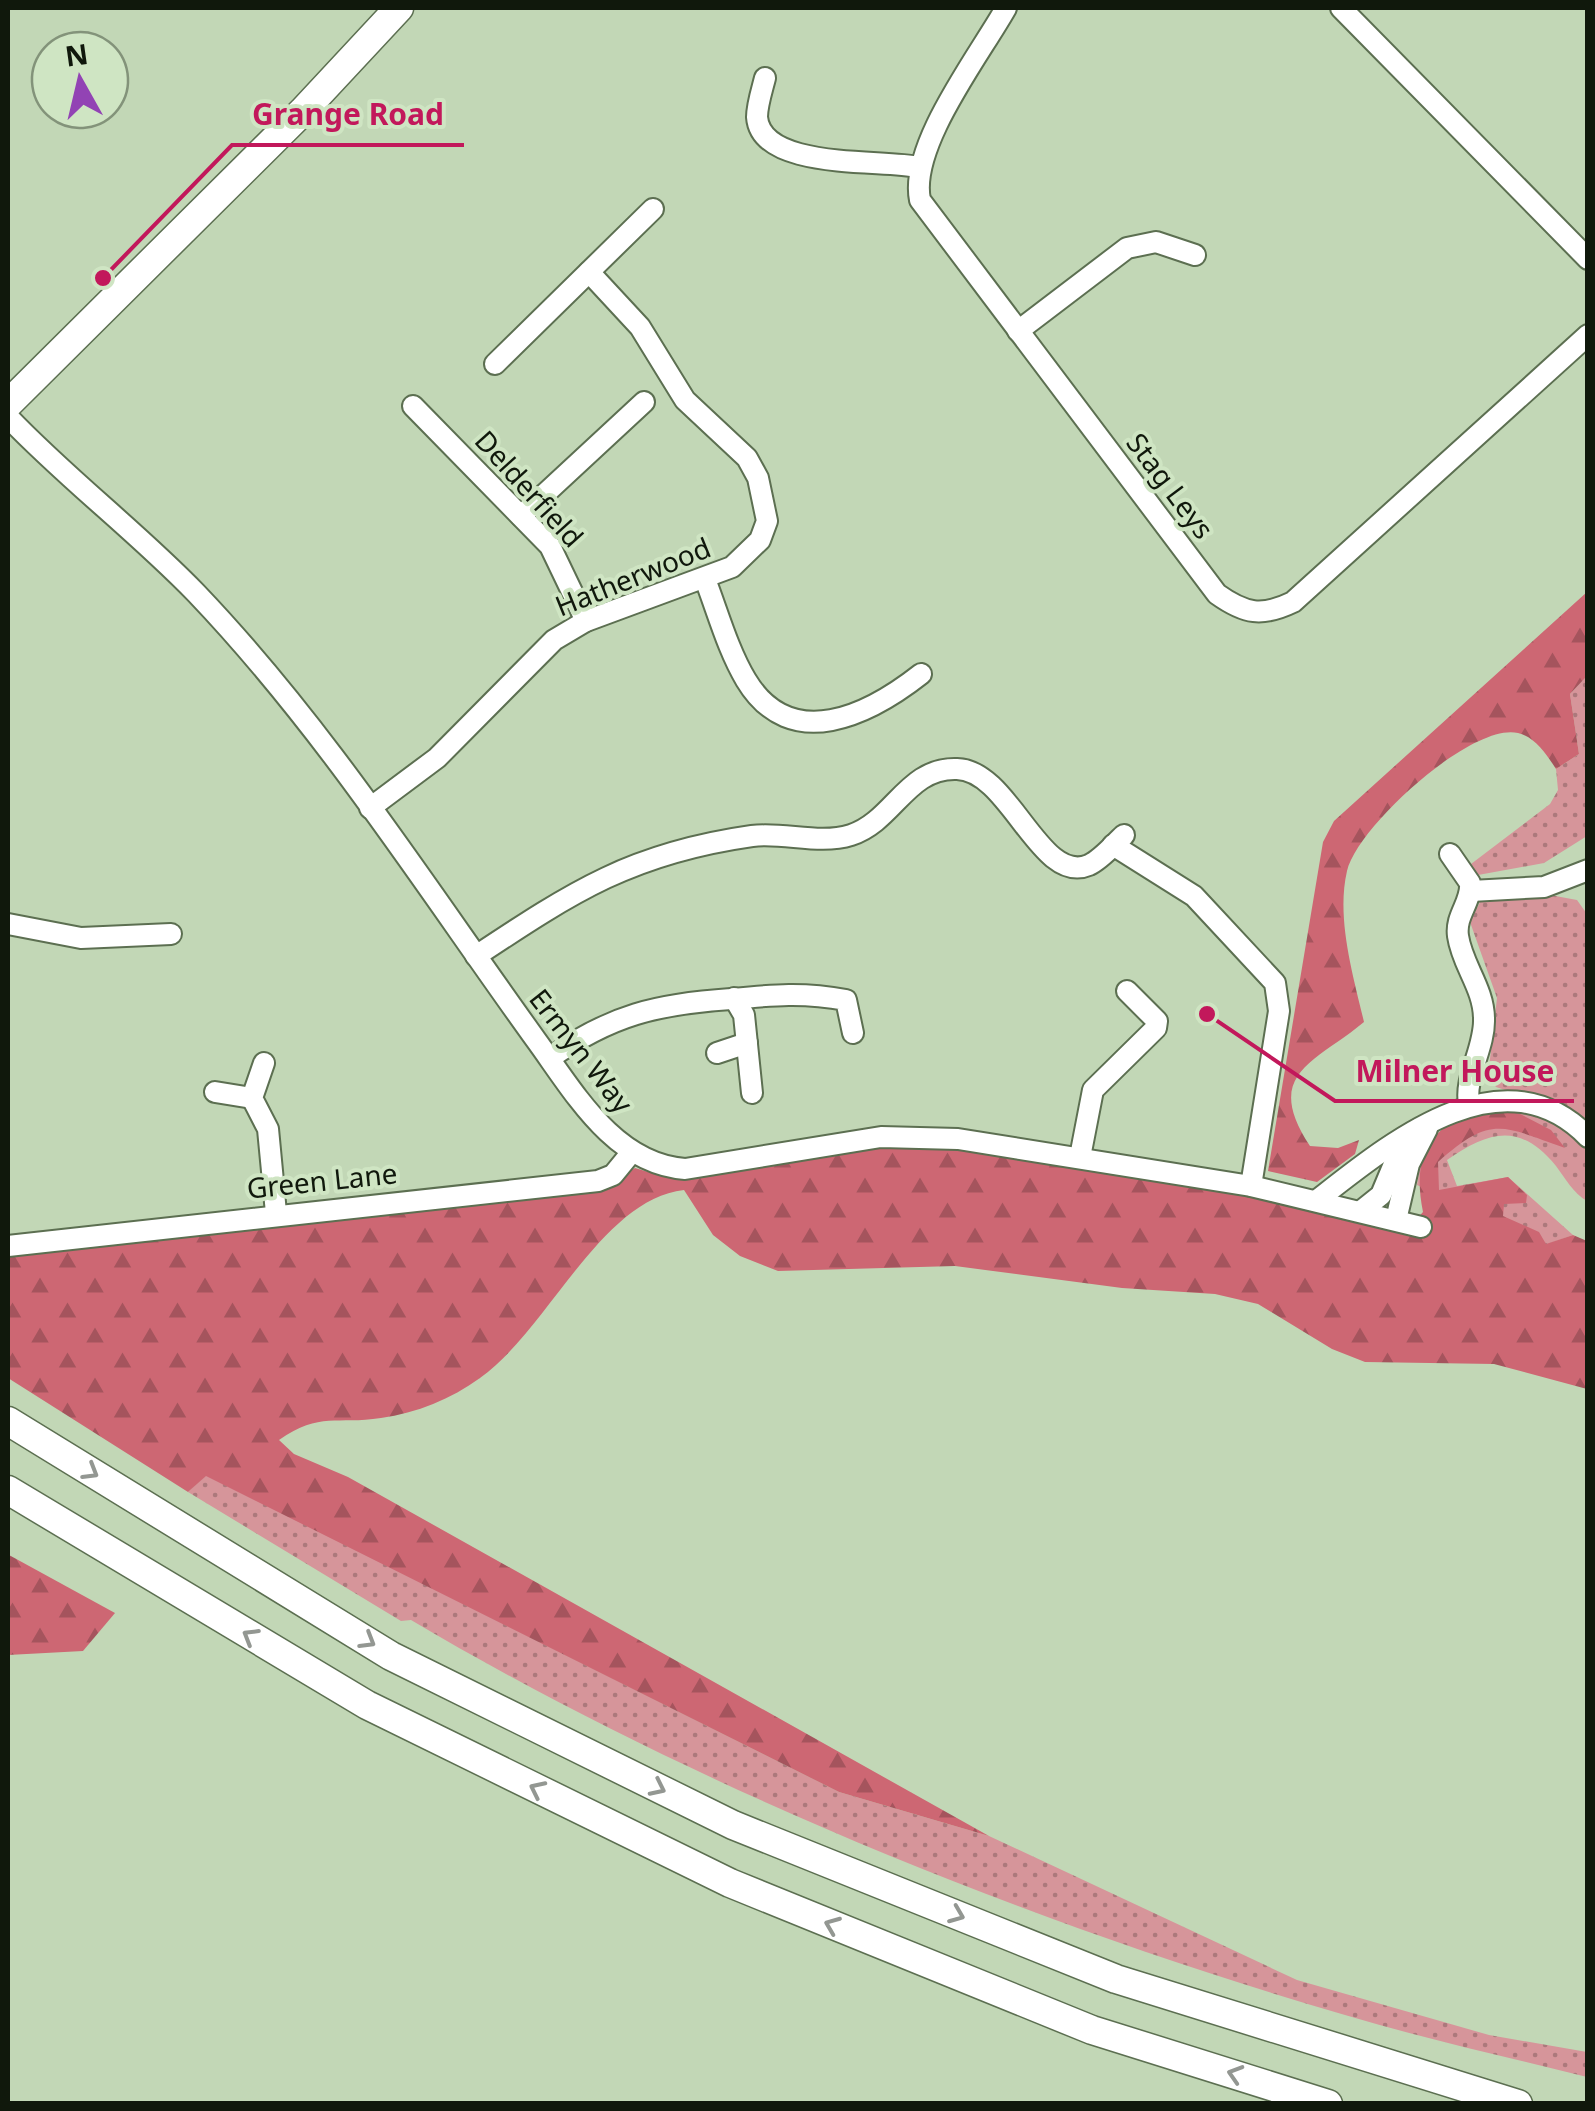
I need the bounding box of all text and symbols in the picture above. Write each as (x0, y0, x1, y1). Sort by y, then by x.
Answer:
north arrow (30, 30, 130, 130)
text: N (62, 34, 90, 75)
callout: Grange Road (232, 85, 464, 145)
text: Grange Road (252, 93, 444, 134)
street label: Delderfield (467, 422, 592, 555)
street label: Stag Leys (1119, 425, 1223, 546)
street label: Hatherwood (549, 528, 716, 624)
street label: Ermyn Way (521, 981, 643, 1121)
callout: Milner House (1335, 1041, 1574, 1101)
text: Milner House (1356, 1050, 1555, 1091)
street label: Green Lane (245, 1153, 399, 1207)
one-way arrow (80, 1460, 98, 1479)
one-way arrow (243, 1629, 261, 1648)
one-way arrow (357, 1629, 375, 1648)
one-way arrow (647, 1776, 665, 1795)
one-way arrow (529, 1781, 547, 1801)
one-way arrow (947, 1904, 964, 1924)
one-way arrow (824, 1916, 842, 1936)
one-way arrow (1227, 2066, 1244, 2086)

